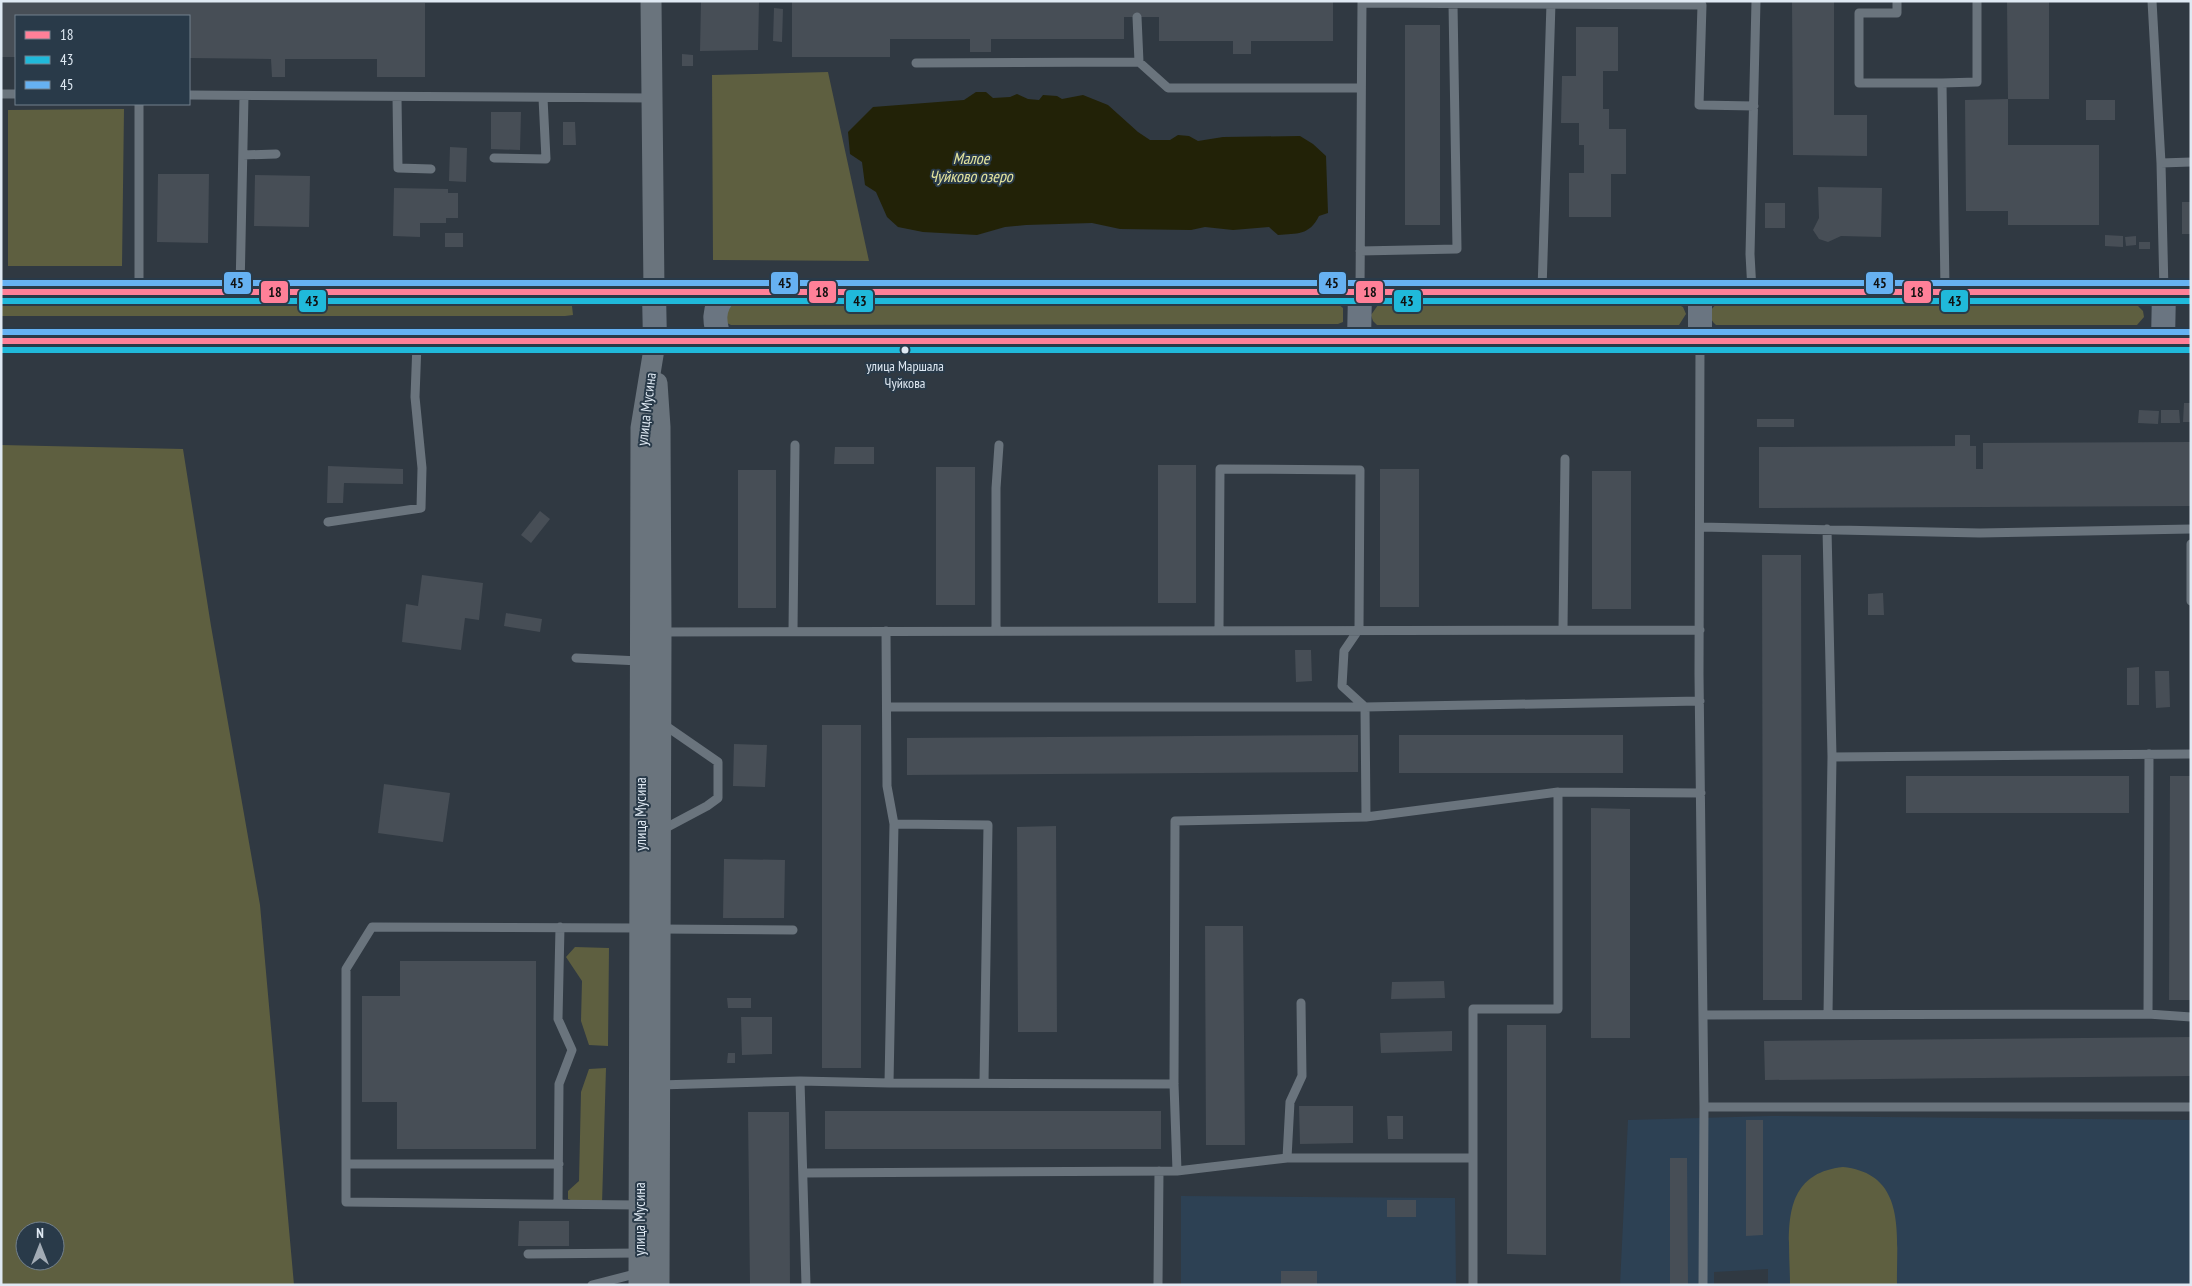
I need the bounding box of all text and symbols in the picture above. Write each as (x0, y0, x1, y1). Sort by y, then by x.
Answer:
legend (15, 15, 190, 105)
text: 18 (60, 25, 74, 44)
text: 43 (60, 50, 74, 69)
text: 45 (60, 75, 74, 94)
water label: Малое Чуйково озеро (929, 148, 1014, 186)
line badge: 45 (223, 271, 252, 295)
line badge: 45 (770, 271, 799, 295)
line badge: 45 (1318, 271, 1347, 295)
line badge: 45 (1865, 271, 1894, 295)
text: 45 (230, 274, 244, 292)
text: 45 (778, 274, 792, 292)
text: 45 (1325, 274, 1339, 292)
text: 45 (1873, 274, 1887, 292)
line badge: 18 (260, 280, 289, 304)
line badge: 18 (808, 280, 837, 304)
line badge: 18 (1355, 280, 1384, 304)
line badge: 18 (1903, 280, 1932, 304)
text: 18 (268, 283, 282, 301)
text: 18 (815, 283, 829, 301)
text: 18 (1363, 283, 1377, 301)
text: 18 (1910, 283, 1924, 301)
line badge: 43 (298, 289, 327, 313)
line badge: 43 (845, 289, 874, 313)
line badge: 43 (1393, 289, 1422, 313)
line badge: 43 (1940, 289, 1969, 313)
text: 43 (305, 292, 319, 310)
text: 43 (853, 292, 867, 310)
text: 43 (1400, 292, 1414, 310)
text: 43 (1948, 292, 1962, 310)
marker: улица Маршала Чуйкова (900, 345, 910, 355)
place label: улица Маршала Чуйкова (866, 357, 944, 392)
street label: улица Мусина (632, 371, 660, 447)
street label: улица Мусина (631, 777, 650, 851)
street label: улица Мусина (630, 1182, 649, 1256)
north arrow (15, 1221, 65, 1271)
text: N (36, 1224, 44, 1242)

